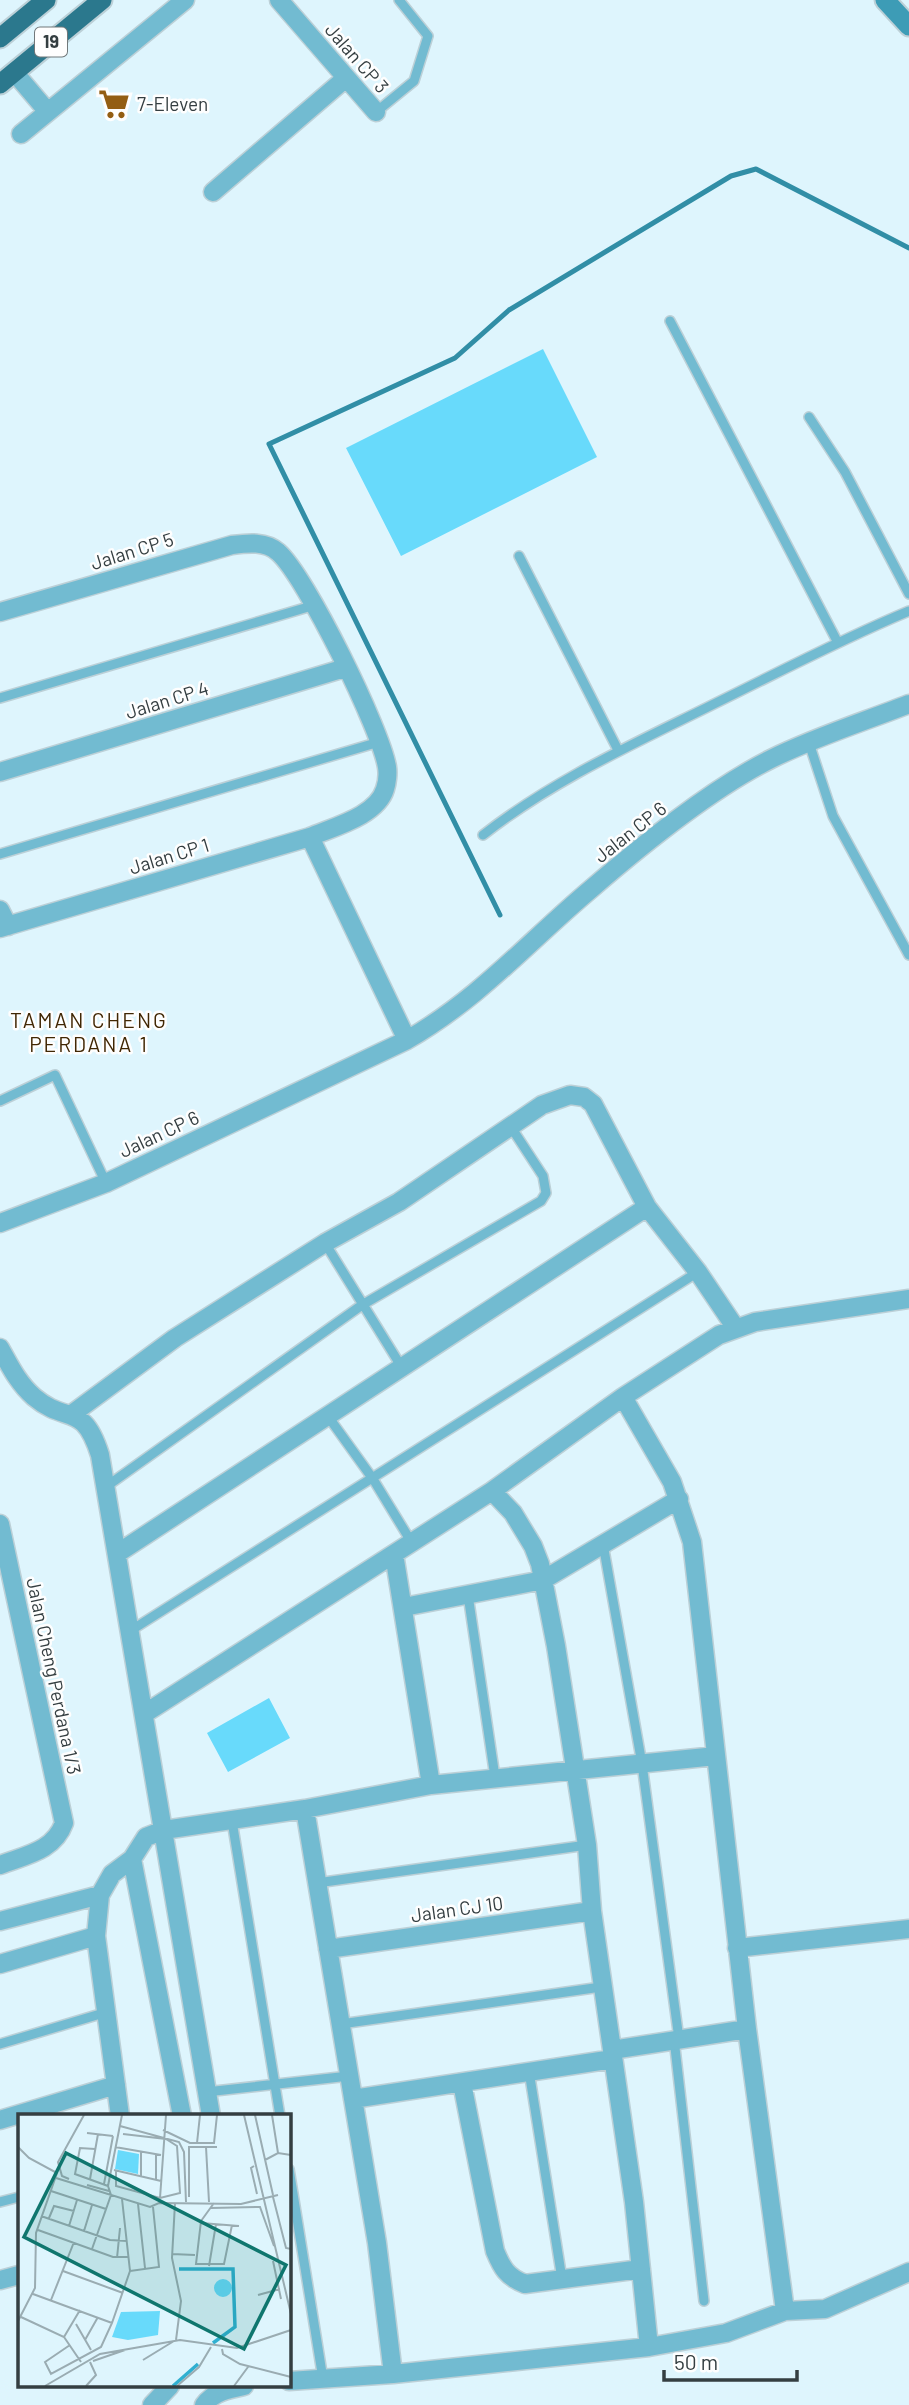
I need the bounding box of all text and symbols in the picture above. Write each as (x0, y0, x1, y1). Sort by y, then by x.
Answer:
street label: Jalan CP 3 (321, 18, 394, 97)
road number: 19 (35, 28, 67, 56)
supermarket icon: 7-Eleven (97, 87, 131, 121)
place label: 7-Eleven (137, 92, 208, 115)
street label: Jalan CP 5 (88, 527, 176, 574)
street label: Jalan CP 4 (122, 676, 211, 723)
street label: Jalan CP 6 (589, 796, 670, 867)
street label: Jalan CP 1 (126, 833, 211, 879)
district label: TAMAN CHENG PERDANA 1 (10, 1007, 168, 1056)
street label: Jalan CP 6 (115, 1105, 202, 1162)
street label: Jalan Cheng Perdana 1/3 (22, 1575, 87, 1776)
street label: Jalan CJ 10 (409, 1891, 505, 1926)
inset map (18, 2114, 290, 2388)
scale bar (664, 2338, 797, 2382)
text: 50 m (674, 2349, 718, 2374)

